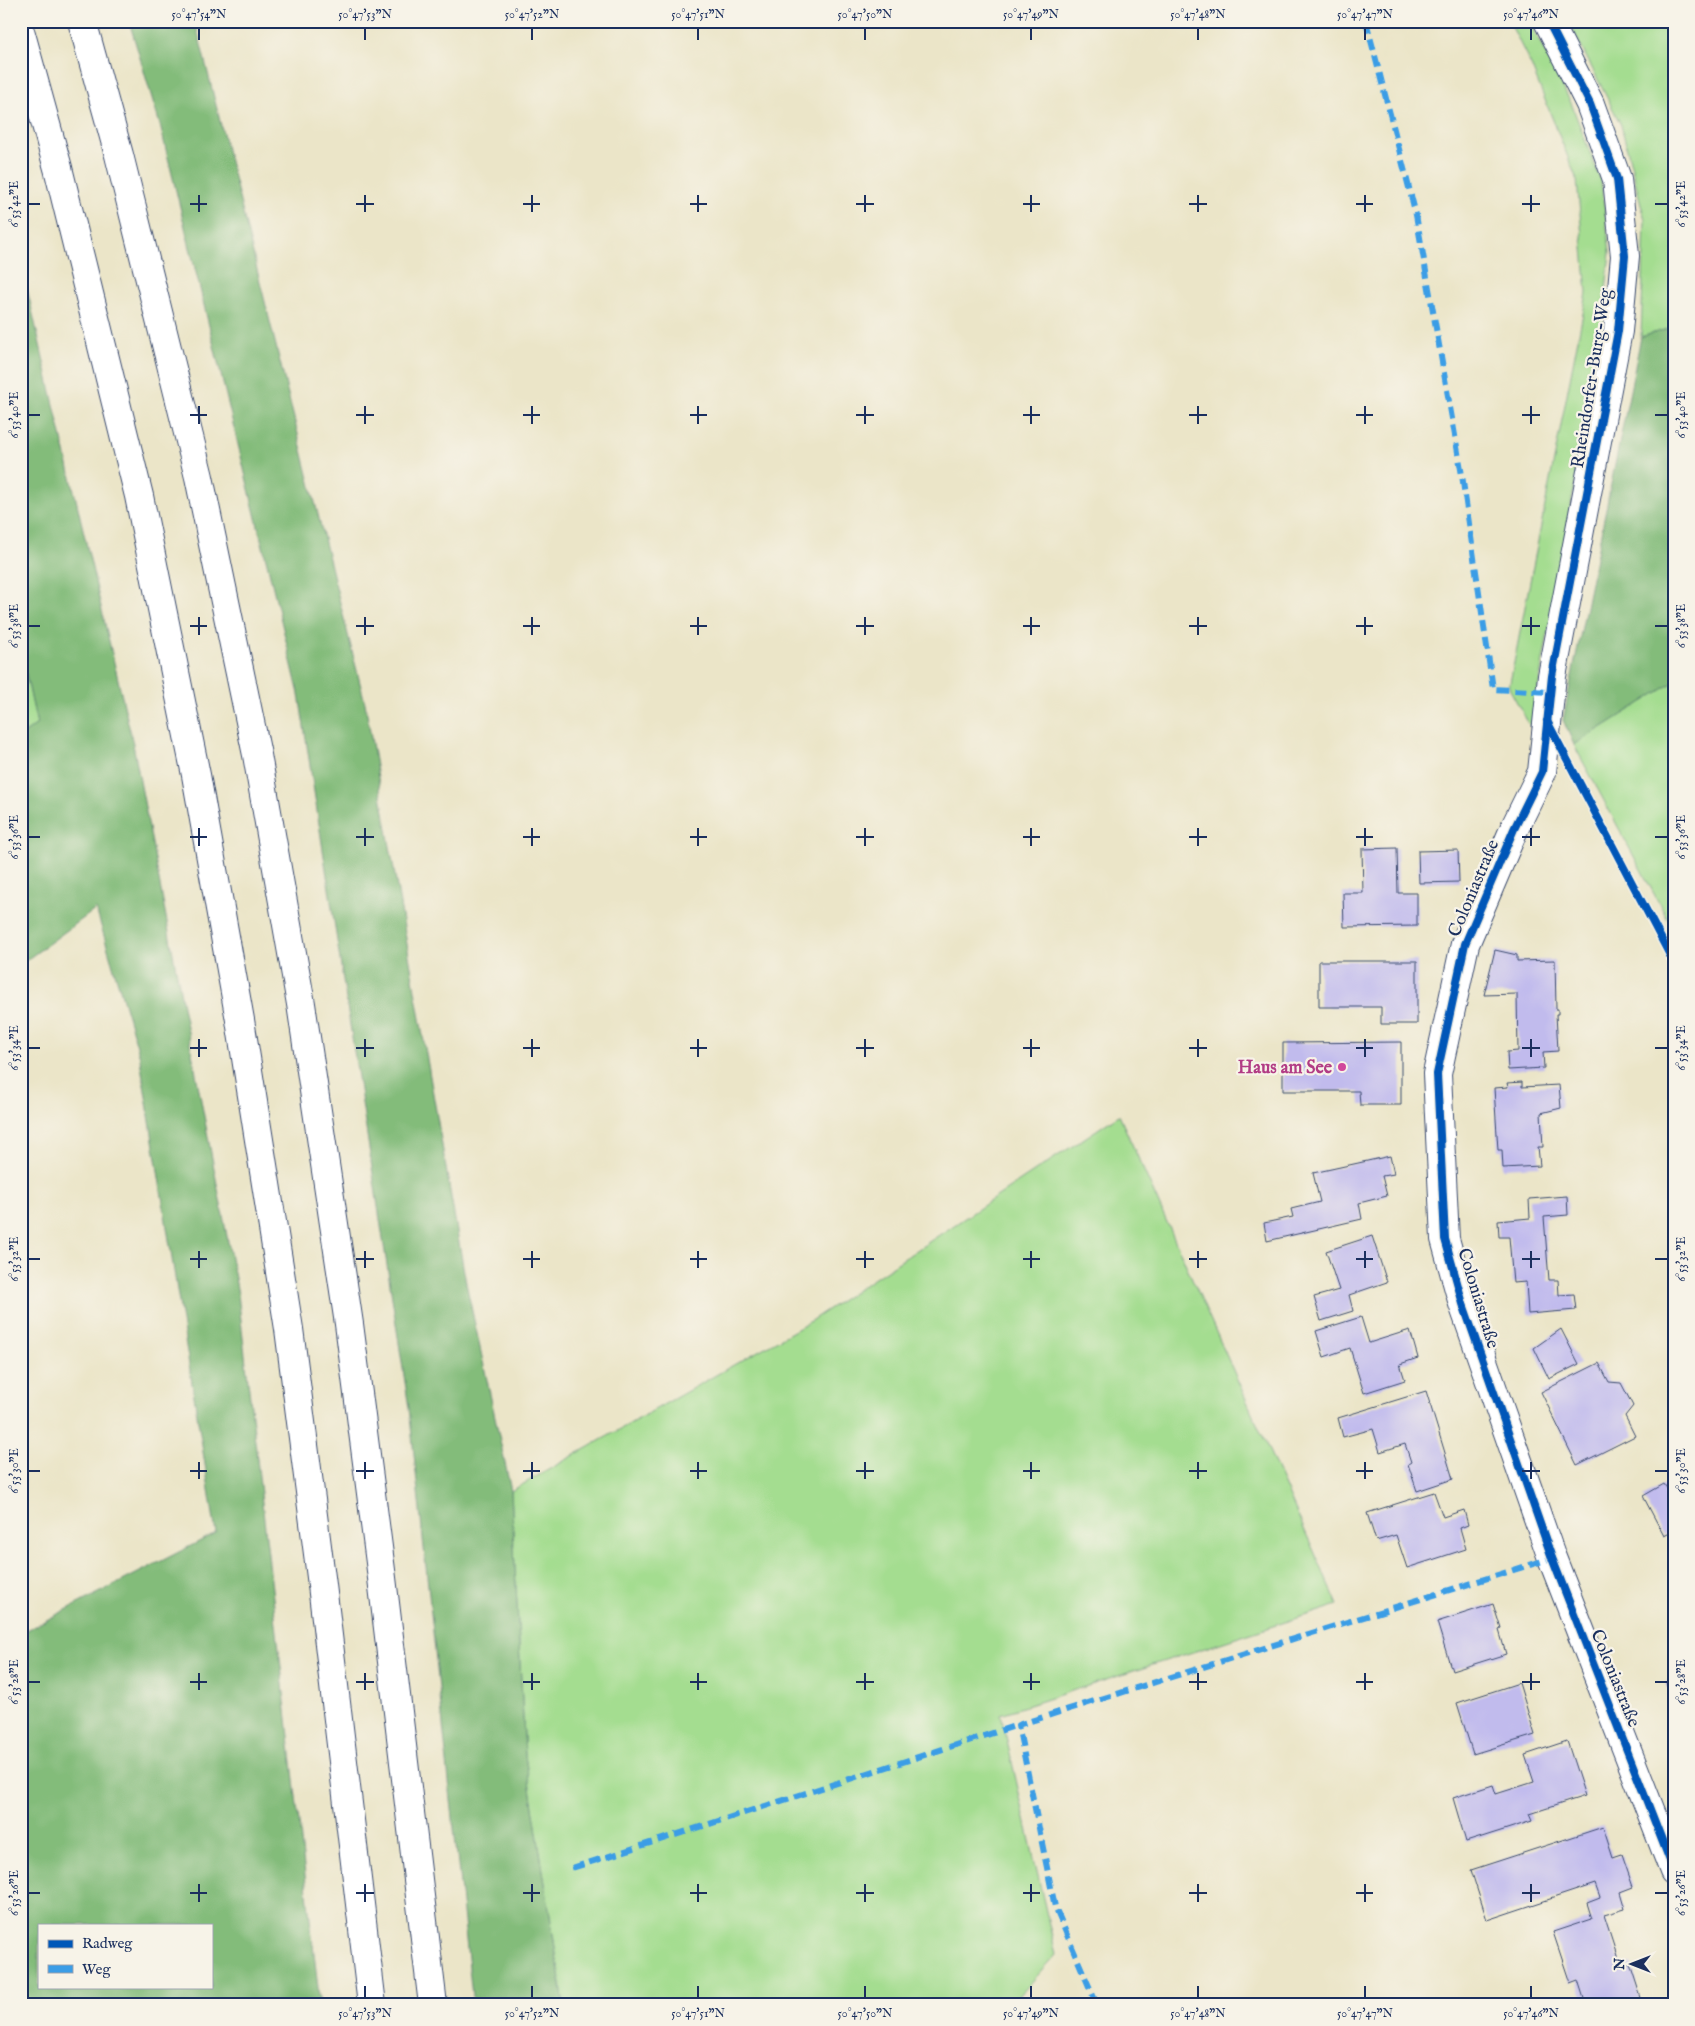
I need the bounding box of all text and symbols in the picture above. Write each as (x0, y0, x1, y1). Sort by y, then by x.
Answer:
text: 50°47'54"N (172, 7, 227, 22)
text: 50°47'53"N (338, 7, 392, 22)
text: 50°47'52"N (505, 7, 560, 22)
text: 50°47'51"N (671, 7, 725, 22)
text: 50°47'50"N (838, 7, 893, 22)
text: 50°47'49"N (1003, 7, 1060, 22)
text: 50°47'48"N (1170, 7, 1226, 22)
text: 50°47'47"N (1337, 7, 1394, 22)
text: 50°47'46"N (1503, 7, 1559, 22)
text: 6°53'42"E (7, 181, 22, 227)
text: 6°53'42"E (1674, 181, 1689, 227)
street label: Rheindorfer-Burg-Weg (1567, 287, 1618, 470)
text: 6°53'40"E (7, 391, 22, 439)
text: 6°53'40"E (1674, 391, 1689, 439)
text: 6°53'38"E (7, 604, 22, 648)
text: 6°53'38"E (1674, 604, 1689, 648)
text: 6°53'36"E (7, 815, 22, 859)
text: 6°53'36"E (1674, 815, 1689, 859)
street label: Coloniastraße (1444, 836, 1505, 941)
text: 6°53'34"E (7, 1025, 22, 1071)
text: 6°53'34"E (1674, 1025, 1689, 1071)
place label: Haus am See (1238, 1057, 1333, 1080)
marker: Haus am See (1336, 1061, 1348, 1073)
text: 6°53'32"E (7, 1236, 22, 1282)
text: 6°53'32"E (1674, 1236, 1689, 1282)
street label: Coloniastraße (1451, 1246, 1504, 1351)
text: 6°53'30"E (7, 1448, 22, 1494)
text: 6°53'30"E (1674, 1448, 1689, 1494)
street label: Coloniastraße (1585, 1626, 1645, 1731)
text: 6°53'28"E (7, 1659, 22, 1705)
text: 6°53'28"E (1674, 1659, 1689, 1705)
text: 6°53'26"E (7, 1870, 22, 1916)
text: 6°53'26"E (1674, 1870, 1689, 1916)
legend (38, 1924, 212, 1988)
text: Radweg (82, 1934, 133, 1953)
north arrow (1608, 1938, 1658, 1988)
text: N (1611, 1958, 1629, 1971)
text: Weg (82, 1960, 111, 1979)
text: 50°47'53"N (338, 2006, 392, 2021)
text: 50°47'52"N (505, 2006, 560, 2021)
text: 50°47'51"N (671, 2006, 725, 2021)
text: 50°47'50"N (838, 2006, 893, 2021)
text: 50°47'49"N (1003, 2006, 1060, 2021)
text: 50°47'48"N (1170, 2006, 1226, 2021)
text: 50°47'47"N (1337, 2006, 1394, 2021)
text: 50°47'46"N (1503, 2006, 1559, 2021)

